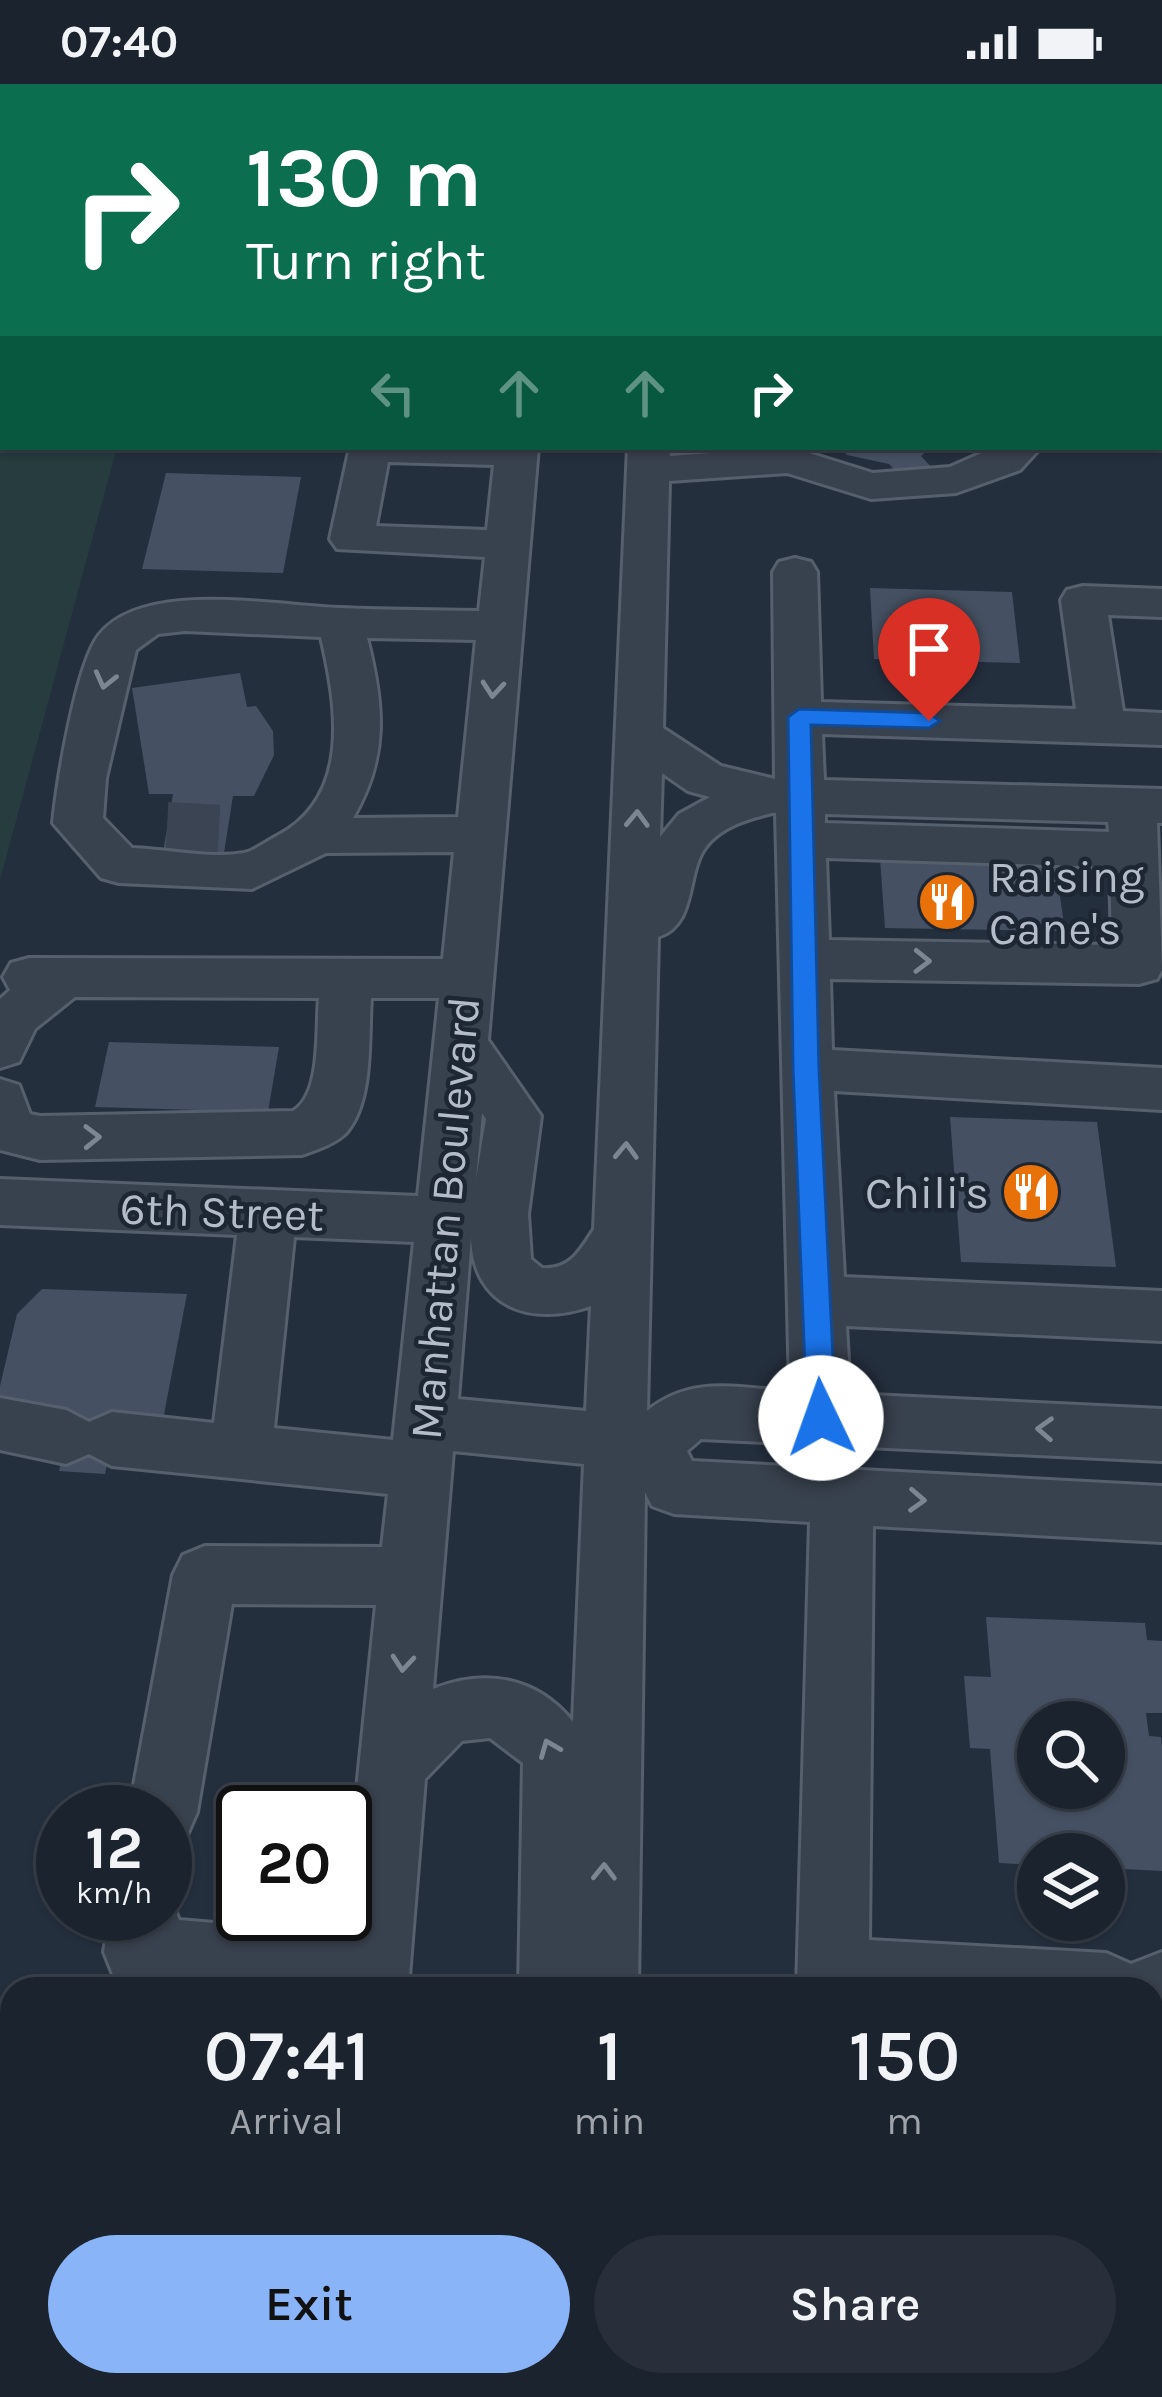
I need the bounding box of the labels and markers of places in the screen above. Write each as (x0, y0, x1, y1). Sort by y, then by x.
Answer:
pin (878, 598, 980, 721)
place label: Raising Cane's (989, 851, 1144, 955)
restaurant icon: Raising Cane's (916, 871, 978, 933)
restaurant icon: Chili's (1000, 1161, 1062, 1223)
place label: Chili's (865, 1167, 989, 1219)

